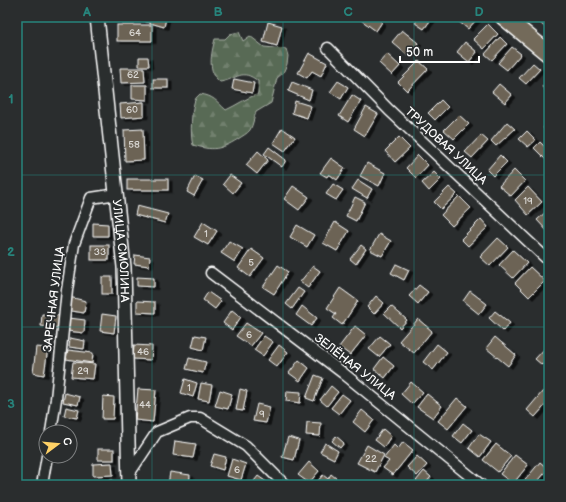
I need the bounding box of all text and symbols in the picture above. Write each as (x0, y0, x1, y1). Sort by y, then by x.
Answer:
text: A (82, 4, 91, 20)
text: B (213, 4, 223, 20)
text: C (343, 4, 353, 20)
text: D (474, 4, 484, 20)
house number: 64 (129, 27, 141, 39)
scale bar (400, 38, 479, 64)
text: 50 m (406, 45, 433, 60)
house number: 62 (127, 69, 139, 81)
text: 1 (8, 91, 14, 107)
house number: 60 (126, 104, 138, 116)
street label: ТРУДОВАЯ УЛИЦА (402, 104, 491, 188)
house number: 58 (128, 139, 140, 151)
house number: 19 (523, 195, 533, 207)
street label: УЛИЦА СМОЛИНА (109, 198, 132, 303)
house number: 1 (204, 228, 208, 240)
text: 2 (7, 244, 15, 260)
street label: ЗАРЕЧНАЯ УЛИЦА (40, 245, 68, 353)
house number: 33 (94, 246, 106, 258)
house number: 5 (248, 257, 254, 269)
house number: 6 (246, 329, 252, 341)
street label: ЗЕЛЁНАЯ УЛИЦА (311, 330, 400, 404)
house number: 46 (137, 346, 149, 358)
house number: 29 (77, 365, 89, 377)
house number: 1 (187, 382, 191, 394)
text: 3 (7, 396, 15, 412)
house number: 44 (139, 399, 151, 411)
house number: 9 (259, 408, 265, 420)
north arrow (38, 424, 78, 464)
text: С (60, 436, 75, 447)
house number: 22 (365, 453, 377, 465)
house number: 6 (234, 464, 240, 476)

